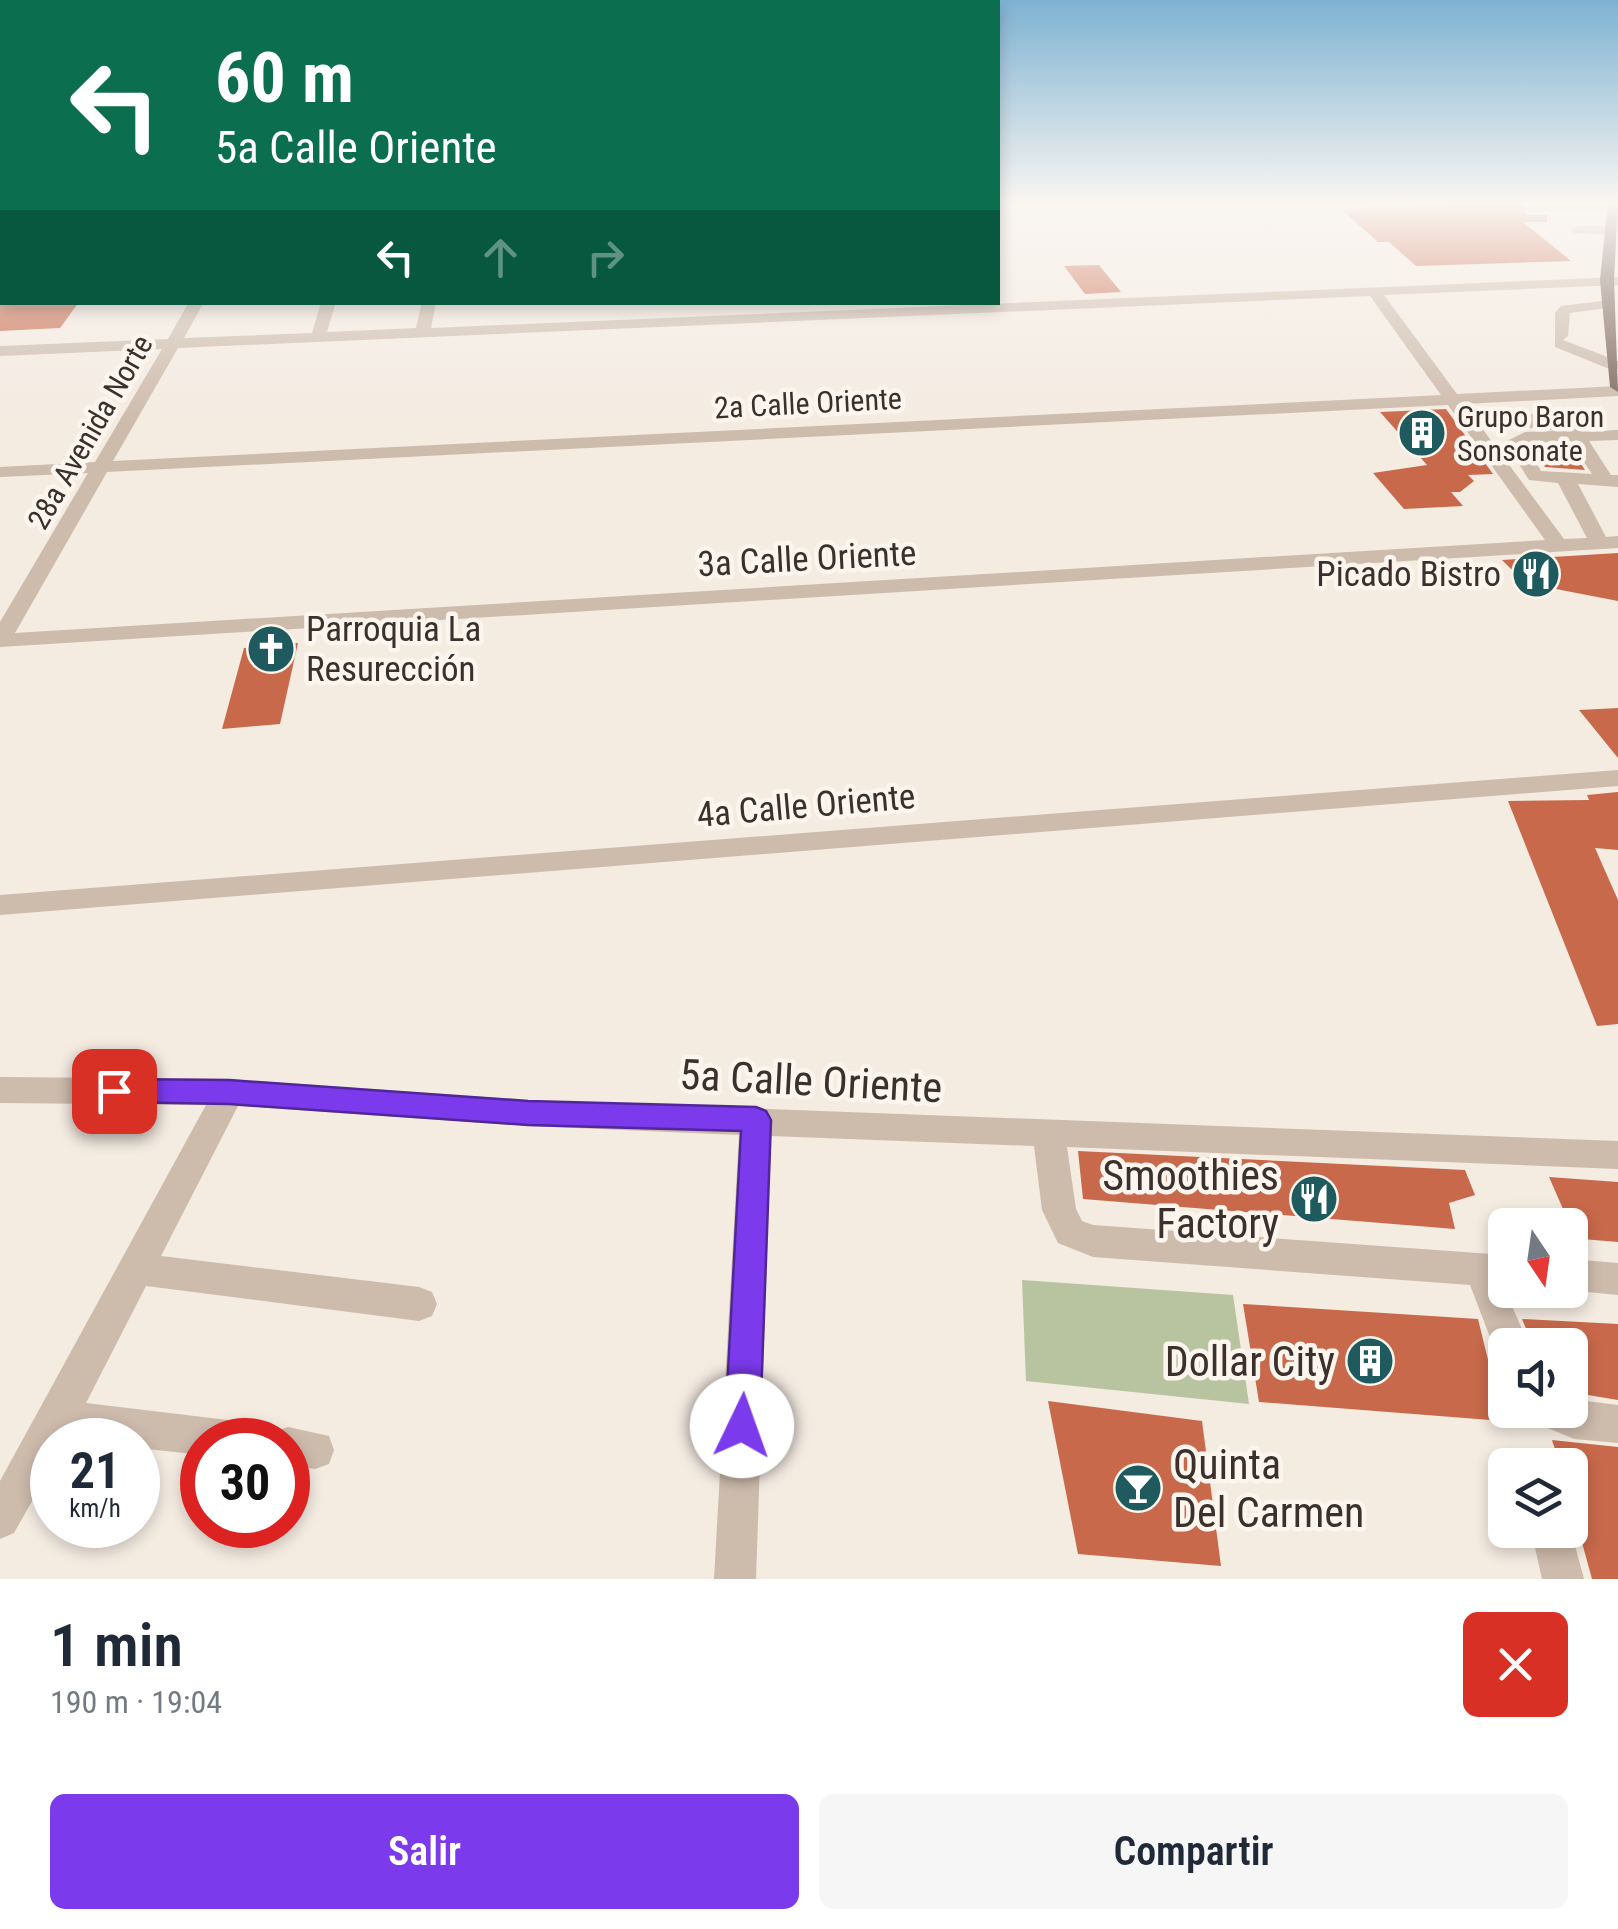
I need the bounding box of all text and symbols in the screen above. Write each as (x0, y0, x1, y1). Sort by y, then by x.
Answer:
text: 60 m (215, 37, 354, 119)
icon: left (50, 40, 180, 170)
text: 5a Calle Oriente (215, 121, 497, 174)
icon: left (368, 230, 423, 285)
icon: ahead (473, 230, 528, 285)
icon: right (578, 230, 633, 285)
street label: 28a Avenida Norte (20, 329, 160, 535)
street label: 2a Calle Oriente (713, 381, 903, 425)
place label: Grupo Baron Sonsonate (1457, 399, 1604, 468)
building icon: Grupo Baron Sonsonate (1396, 407, 1448, 459)
street label: 3a Calle Oriente (697, 533, 917, 585)
restaurant icon: Picado Bistro (1510, 548, 1562, 600)
place label: Picado Bistro (1316, 554, 1501, 595)
place label: Parroquia La Resurección (306, 609, 481, 690)
church icon: Parroquia La Resurección (245, 623, 297, 675)
street label: 4a Calle Oriente (695, 776, 917, 836)
pin (72, 1049, 157, 1134)
street label: 5a Calle Oriente (678, 1050, 944, 1112)
icon: arrive (87, 1064, 142, 1119)
place label: Smoothies Factory (1102, 1151, 1279, 1248)
restaurant icon: Smoothies Factory (1288, 1173, 1340, 1225)
north arrow (1488, 1208, 1588, 1308)
map controls (1488, 1208, 1588, 1548)
button: sound (1488, 1328, 1588, 1428)
building icon: Dollar City (1344, 1335, 1396, 1387)
place label: Dollar City (1165, 1337, 1335, 1386)
position arrow (690, 1374, 794, 1478)
speed limit sign: 30 (180, 1418, 310, 1548)
place label: Quinta Del Carmen (1173, 1440, 1364, 1537)
text: 21 (70, 1442, 120, 1500)
button: layers (1488, 1448, 1588, 1548)
bar icon: Quinta Del Carmen (1112, 1462, 1164, 1514)
text: km/h (69, 1494, 121, 1523)
text: 1 min (50, 1610, 183, 1681)
button: close (1463, 1612, 1568, 1717)
text: 190 m · 19:04 (50, 1683, 222, 1721)
button: Salir (50, 1794, 799, 1909)
button: Compartir (819, 1794, 1568, 1909)

